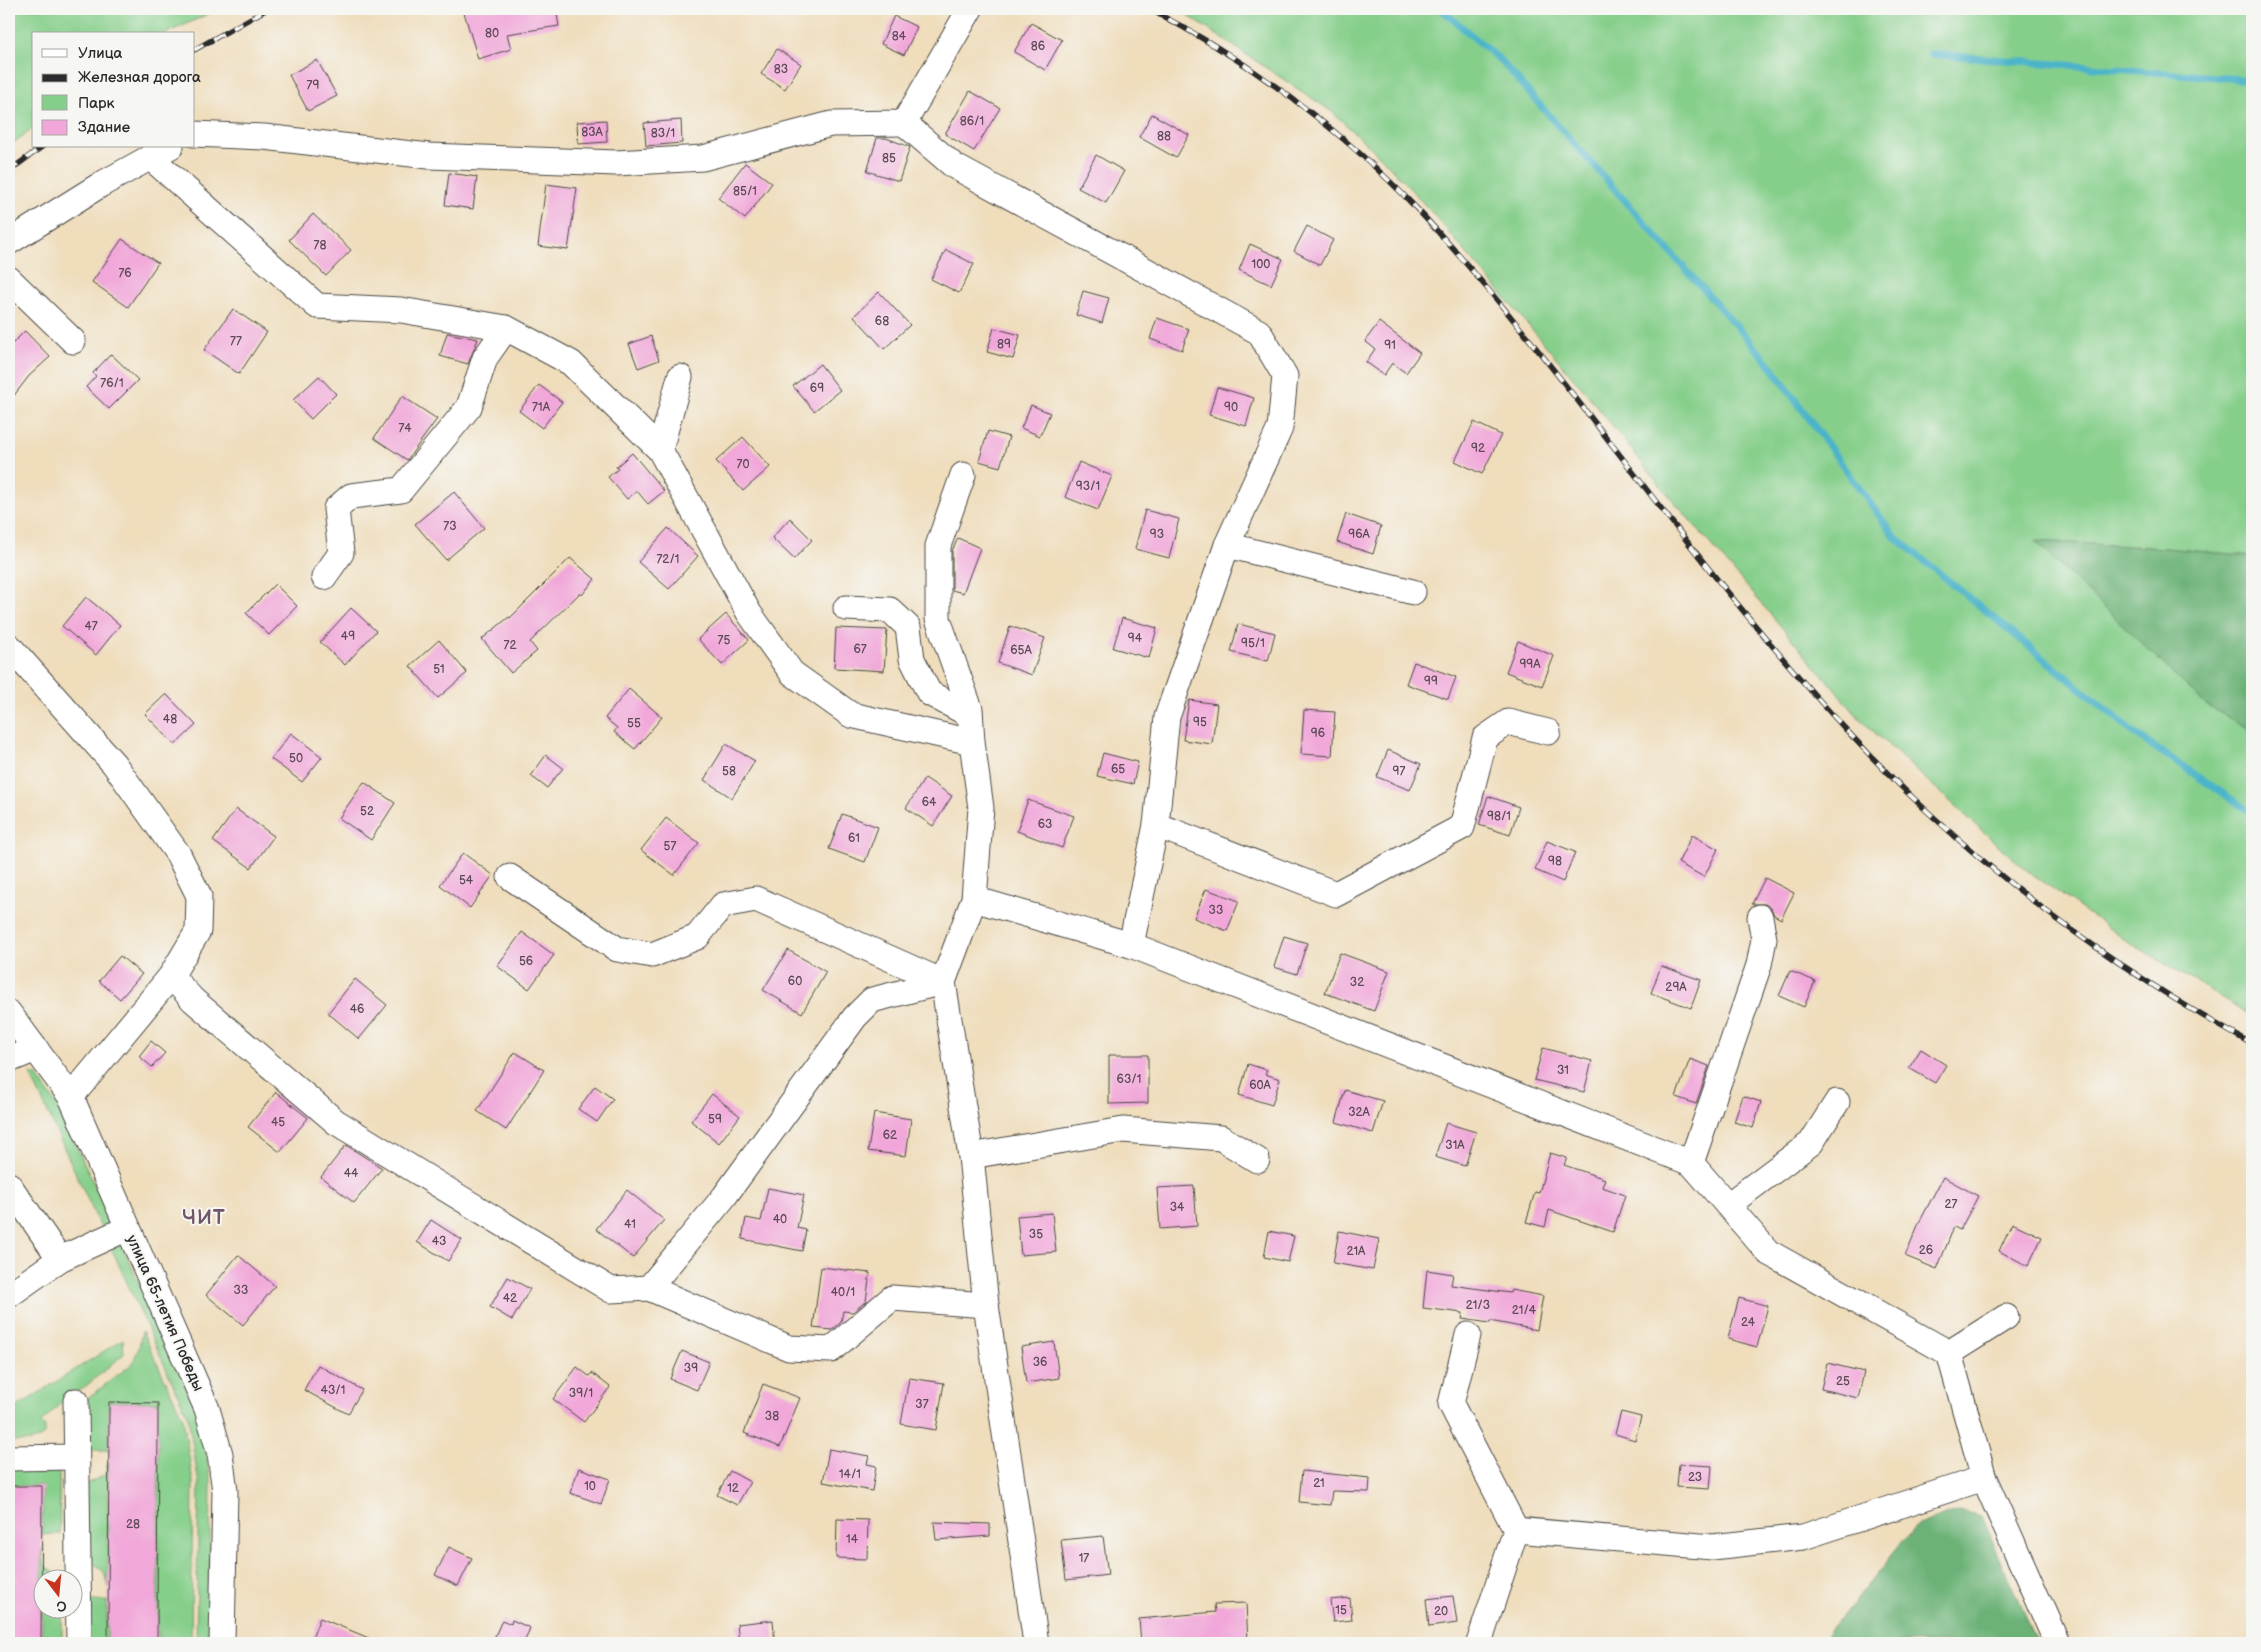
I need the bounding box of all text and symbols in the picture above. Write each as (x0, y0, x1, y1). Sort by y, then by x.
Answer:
house number: 80 (485, 26, 499, 41)
house number: 84 (892, 29, 907, 44)
legend (32, 32, 195, 148)
house number: 86 (1031, 39, 1045, 54)
text: Улица (78, 44, 123, 63)
house number: 83 (774, 62, 788, 77)
text: Железная дорога (78, 68, 201, 87)
house number: 79 (307, 78, 319, 93)
text: Парк (78, 94, 115, 113)
house number: 86/1 (960, 114, 984, 129)
text: Здание (78, 118, 130, 137)
house number: 83А (581, 125, 604, 140)
house number: 83/1 (651, 126, 675, 141)
house number: 88 (1157, 129, 1171, 144)
house number: 85 (882, 151, 896, 166)
house number: 85/1 (733, 184, 757, 199)
house number: 78 (314, 238, 326, 253)
house number: 100 (1252, 257, 1270, 272)
house number: 76 (118, 266, 132, 281)
house number: 68 (875, 314, 889, 329)
house number: 77 (230, 334, 242, 349)
house number: 89 (997, 337, 1011, 352)
house number: 91 (1384, 338, 1396, 353)
house number: 76/1 (100, 376, 124, 391)
house number: 69 (810, 381, 824, 396)
house number: 71А (532, 400, 551, 415)
house number: 90 (1224, 400, 1238, 415)
house number: 74 (398, 421, 412, 436)
house number: 92 (1471, 441, 1485, 456)
house number: 70 (737, 457, 749, 472)
house number: 93/1 (1076, 479, 1100, 494)
house number: 73 (443, 519, 457, 534)
house number: 93 (1150, 527, 1164, 542)
house number: 96А (1348, 527, 1370, 542)
house number: 72/1 (656, 552, 680, 567)
house number: 47 (84, 619, 98, 634)
house number: 49 (341, 629, 355, 644)
house number: 94 (1128, 631, 1143, 646)
house number: 75 (718, 633, 731, 648)
house number: 95/1 (1241, 636, 1265, 651)
house number: 72 (504, 638, 516, 653)
house number: 67 (853, 642, 867, 657)
house number: 65А (1010, 643, 1032, 658)
house number: 99А (1519, 657, 1541, 672)
house number: 51 (433, 662, 445, 677)
house number: 99 (1424, 674, 1438, 689)
house number: 48 (163, 712, 177, 727)
house number: 95 (1193, 715, 1207, 730)
house number: 55 (627, 716, 641, 731)
house number: 96 (1311, 726, 1325, 741)
house number: 50 (289, 751, 303, 766)
house number: 65 (1111, 762, 1125, 777)
house number: 58 (722, 764, 736, 779)
house number: 97 (1393, 764, 1406, 779)
house number: 64 (922, 795, 937, 810)
house number: 52 (360, 804, 374, 819)
house number: 98/1 (1487, 809, 1511, 824)
house number: 63 (1038, 817, 1052, 832)
house number: 61 (848, 831, 860, 846)
house number: 57 (664, 839, 676, 854)
house number: 98 (1548, 854, 1562, 869)
house number: 54 (459, 873, 474, 888)
house number: 33 (1209, 903, 1223, 918)
house number: 56 (519, 954, 533, 969)
house number: 60 (788, 974, 802, 989)
house number: 32 (1350, 975, 1364, 990)
house number: 29А (1665, 980, 1687, 995)
house number: 46 (350, 1002, 364, 1017)
house number: 31 (1557, 1063, 1569, 1078)
house number: 63/1 (1117, 1072, 1141, 1087)
house number: 60А (1249, 1078, 1272, 1093)
house number: 32А (1348, 1105, 1371, 1120)
house number: 59 (708, 1112, 722, 1127)
house number: 45 (271, 1115, 285, 1130)
house number: 62 (883, 1128, 897, 1143)
house number: 31А (1445, 1138, 1465, 1153)
house number: 44 (344, 1166, 359, 1181)
house number: 27 (1945, 1197, 1958, 1212)
house number: 34 (1170, 1200, 1185, 1215)
district label: ЧИТ (182, 1206, 226, 1230)
house number: 40 (773, 1212, 787, 1227)
house number: 41 (624, 1217, 636, 1232)
house number: 35 (1029, 1227, 1043, 1242)
street label: улица 65-летия Победы (122, 1232, 208, 1394)
house number: 43 (432, 1234, 446, 1249)
house number: 26 (1919, 1243, 1933, 1258)
house number: 21А (1347, 1244, 1366, 1259)
house number: 33 (234, 1283, 248, 1298)
house number: 40/1 (831, 1285, 855, 1300)
house number: 42 (503, 1291, 517, 1306)
house number: 21/3 (1466, 1298, 1490, 1313)
house number: 21/4 (1512, 1303, 1537, 1318)
house number: 24 (1741, 1315, 1756, 1330)
house number: 36 (1033, 1355, 1047, 1370)
house number: 39 (684, 1361, 698, 1376)
house number: 25 (1836, 1374, 1850, 1389)
house number: 43/1 (321, 1383, 345, 1398)
house number: 39/1 (569, 1386, 593, 1401)
house number: 37 (915, 1397, 929, 1412)
house number: 38 (765, 1409, 779, 1424)
house number: 14/1 (839, 1467, 861, 1482)
house number: 23 (1688, 1470, 1702, 1485)
house number: 21 (1313, 1476, 1325, 1491)
house number: 10 (584, 1479, 596, 1494)
house number: 12 (727, 1481, 739, 1496)
house number: 28 (126, 1517, 140, 1532)
house number: 14 (846, 1532, 859, 1547)
house number: 17 (1079, 1551, 1089, 1566)
north arrow (32, 1570, 82, 1620)
text: С (54, 1597, 68, 1616)
house number: 15 (1335, 1603, 1347, 1618)
house number: 20 (1434, 1604, 1448, 1619)

